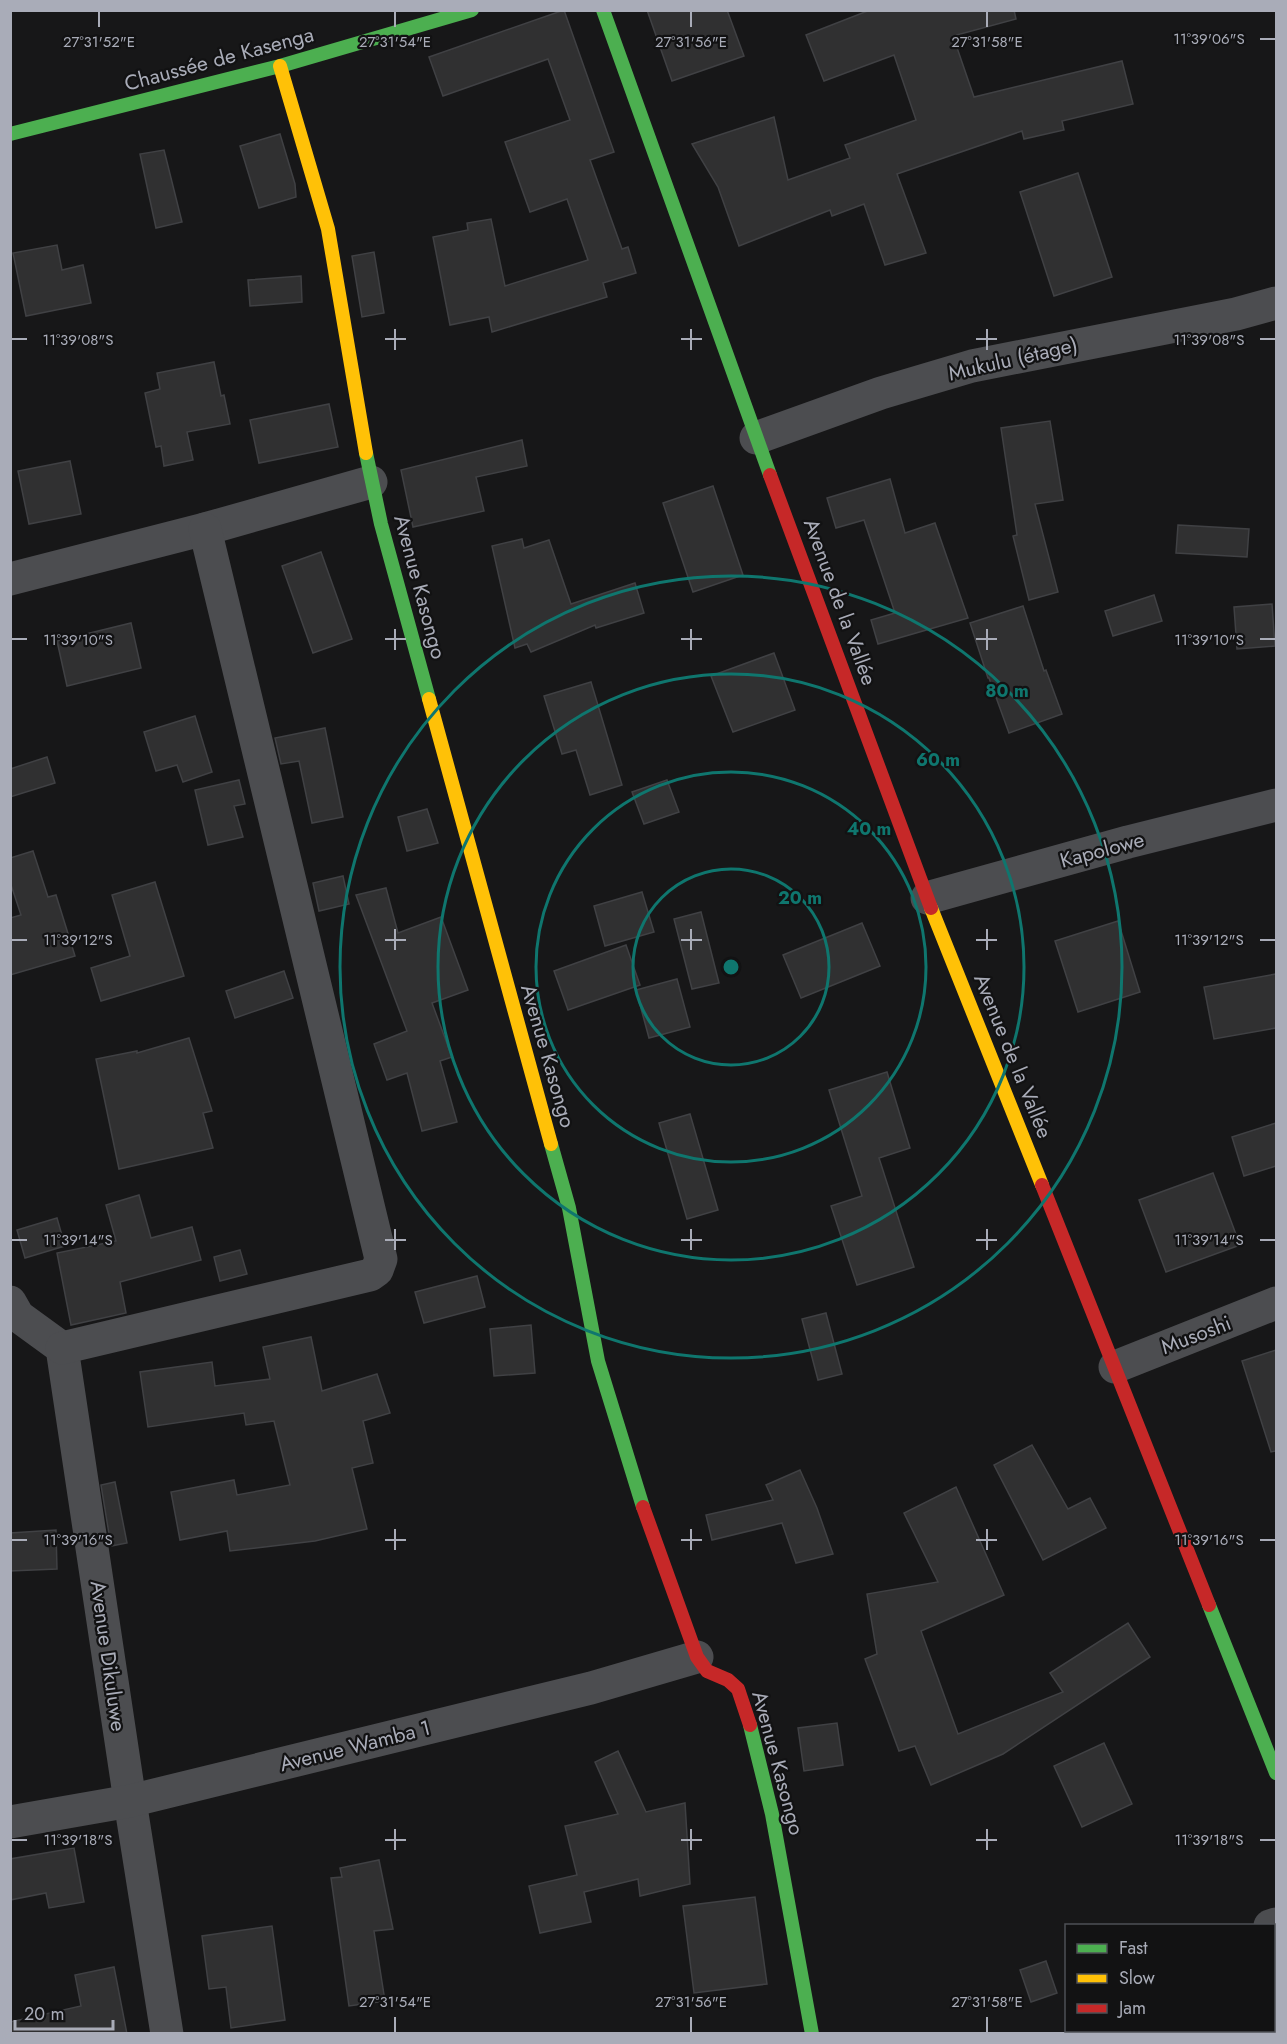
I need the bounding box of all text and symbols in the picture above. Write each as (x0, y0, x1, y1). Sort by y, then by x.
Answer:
street label: Chaussée de Kasenga (121, 19, 317, 99)
text: 11°39'06"S (1173, 28, 1245, 50)
text: 27°31'52"E (63, 31, 135, 53)
text: 27°31'54"E (359, 31, 431, 53)
text: 27°31'56"E (655, 31, 727, 53)
text: 27°31'58"E (951, 31, 1023, 53)
text: 11°39'08"S (42, 329, 114, 351)
text: 11°39'08"S (1173, 329, 1245, 351)
street label: Mukulu (étage) (945, 330, 1081, 388)
street label: Avenue Kasongo (386, 512, 454, 662)
street label: Avenue de la Vallée (796, 515, 884, 690)
text: 11°39'10"S (43, 629, 113, 651)
text: 11°39'10"S (1174, 629, 1244, 651)
text: 80 m (985, 678, 1029, 704)
text: 60 m (916, 747, 960, 773)
text: 40 m (847, 816, 891, 842)
street label: Kapolowe (1056, 824, 1148, 876)
text: 20 m (778, 885, 822, 911)
text: 11°39'12"S (43, 929, 113, 951)
text: 11°39'12"S (1174, 929, 1244, 951)
centre of rings (721, 957, 741, 977)
street label: Avenue de la Vallée (966, 969, 1060, 1143)
street label: Avenue Kasongo (513, 981, 583, 1131)
text: 11°39'14"S (43, 1229, 113, 1251)
text: 11°39'14"S (1174, 1229, 1244, 1251)
street label: Musoshi (1157, 1308, 1235, 1362)
text: 11°39'16"S (43, 1529, 113, 1551)
text: 11°39'16"S (1174, 1529, 1244, 1551)
street label: Avenue Dikuluwe (83, 1579, 133, 1734)
street label: Avenue Kasongo (744, 1688, 812, 1838)
street label: Avenue Wamba 1 (276, 1713, 434, 1779)
text: 11°39'18"S (44, 1829, 112, 1851)
text: 11°39'18"S (1175, 1829, 1243, 1851)
legend (1065, 1924, 1275, 2032)
text: Fast (1119, 1935, 1148, 1961)
text: Slow (1119, 1965, 1156, 1991)
text: 27°31'54"E (359, 1991, 431, 2013)
text: 27°31'56"E (655, 1991, 727, 2013)
text: 27°31'58"E (951, 1991, 1023, 2013)
scale bar (15, 1993, 112, 2031)
text: Jam (1117, 1995, 1146, 2021)
text: 20 m (24, 2001, 64, 2027)

